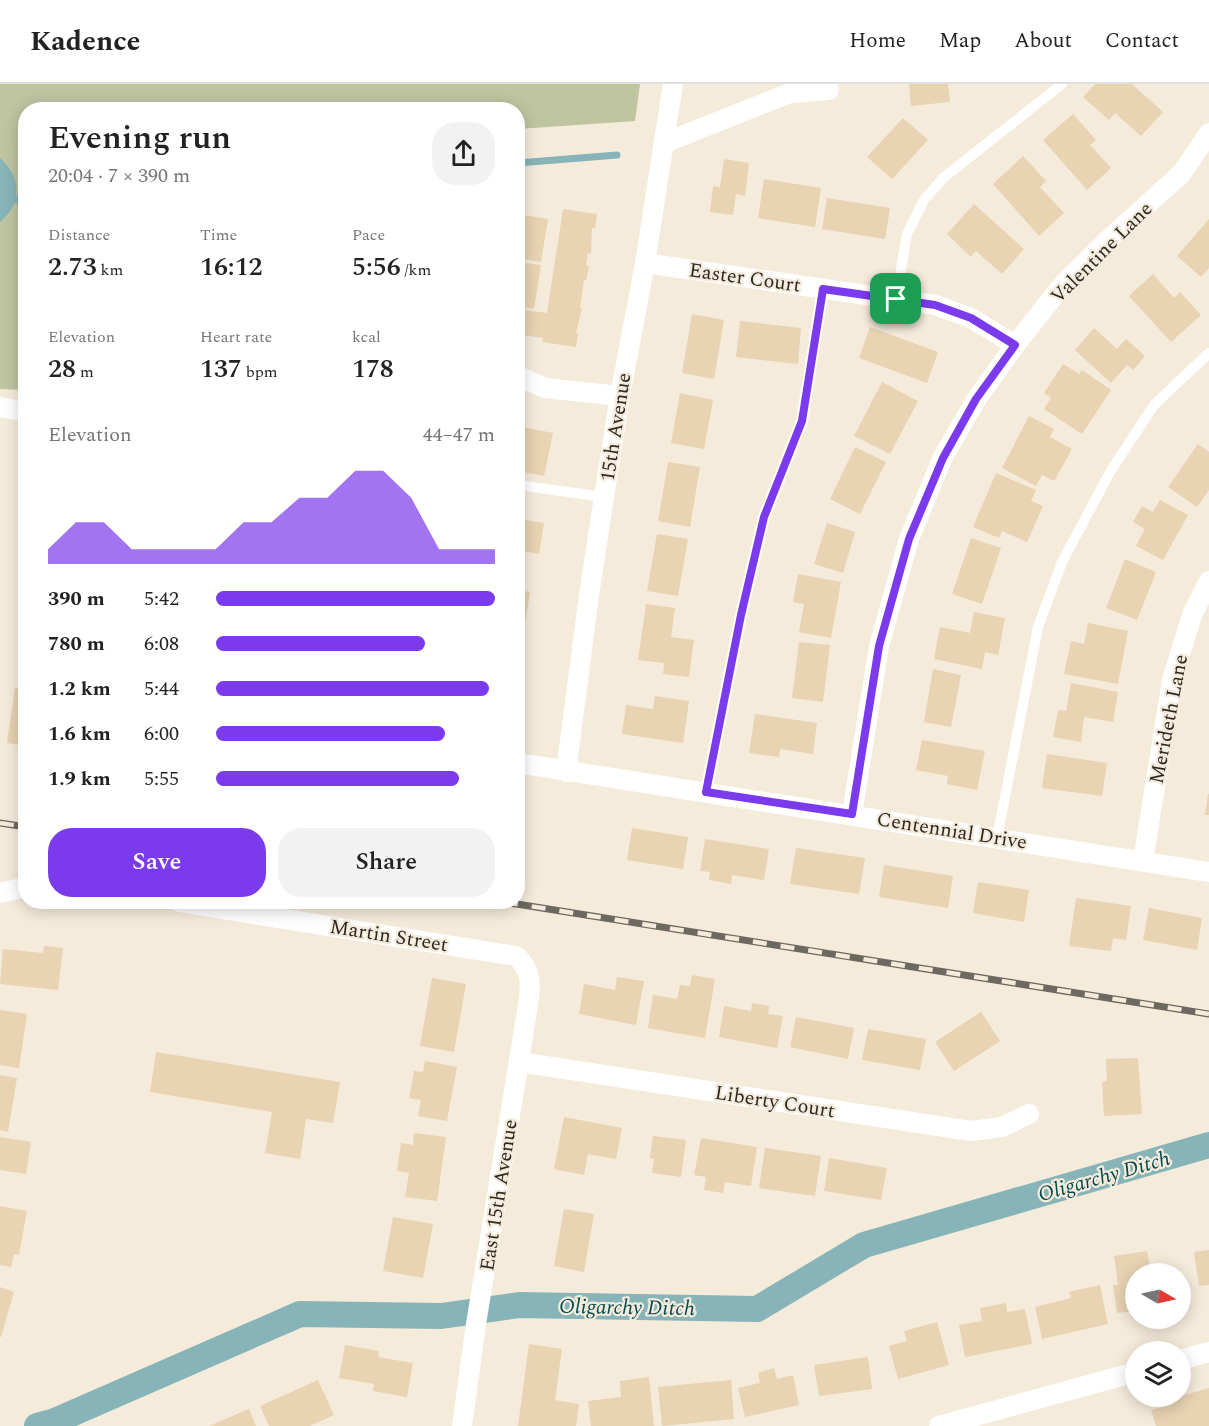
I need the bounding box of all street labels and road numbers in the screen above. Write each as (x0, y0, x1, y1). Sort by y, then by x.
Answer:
street label: Valentine Lane (1044, 195, 1160, 311)
street label: Easter Court (687, 255, 803, 301)
street label: 15th Avenue (593, 371, 639, 484)
street label: Merideth Lane (1142, 652, 1196, 787)
street label: Centennial Drive (875, 804, 1029, 858)
street label: Martin Street (328, 912, 450, 960)
street label: Liberty Court (713, 1078, 837, 1126)
street label: East 15th Avenue (472, 1117, 526, 1273)

